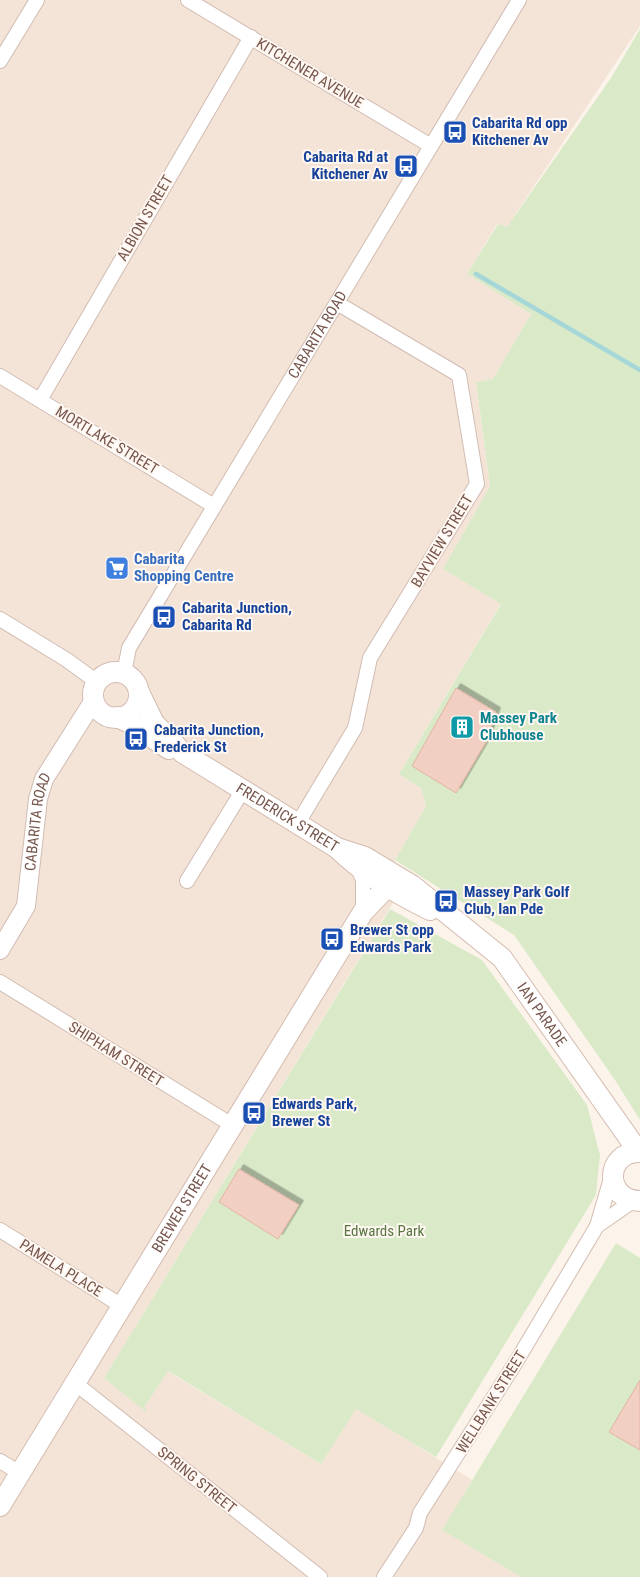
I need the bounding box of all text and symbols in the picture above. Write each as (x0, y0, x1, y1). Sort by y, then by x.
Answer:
street label: KITCHENER AVENUE (253, 34, 367, 112)
place label: Cabarita Rd opp Kitchener Av (472, 114, 568, 149)
bus stop icon: Cabarita Rd opp Kitchener Av (442, 119, 468, 145)
place label: Cabarita Rd at Kitchener Av (303, 148, 388, 183)
bus stop icon: Cabarita Rd at Kitchener Av (393, 153, 419, 179)
street label: ALBION STREET (113, 172, 177, 264)
street label: CABARITA ROAD (284, 288, 351, 382)
street label: MORTLAKE STREET (52, 402, 162, 478)
street label: BAYVIEW STREET (407, 491, 477, 591)
place label: Cabarita Shopping Centre (134, 550, 234, 585)
supermarket icon: Cabarita Shopping Centre (104, 555, 130, 581)
place label: Cabarita Junction, Cabarita Rd (182, 599, 292, 634)
bus stop icon: Cabarita Junction, Cabarita Rd (151, 604, 177, 630)
place label: Massey Park Clubhouse (480, 709, 558, 744)
building icon: Massey Park Clubhouse (449, 714, 475, 740)
place label: Cabarita Junction, Frederick St (154, 721, 264, 756)
bus stop icon: Cabarita Junction, Frederick St (123, 726, 149, 752)
street label: CABARITA ROAD (21, 769, 55, 872)
street label: FREDERICK STREET (233, 779, 342, 856)
place label: Massey Park Golf Club, Ian Pde (464, 883, 569, 918)
bus stop icon: Massey Park Golf Club, Ian Pde (433, 888, 459, 914)
place label: Brewer St opp Edwards Park (350, 921, 434, 956)
bus stop icon: Brewer St opp Edwards Park (319, 926, 345, 952)
street label: IAN PARADE (513, 979, 570, 1050)
street label: SHIPHAM STREET (65, 1018, 167, 1090)
place label: Edwards Park, Brewer St (272, 1095, 357, 1130)
bus stop icon: Edwards Park, Brewer St (241, 1100, 267, 1126)
street label: BREWER STREET (148, 1161, 216, 1256)
park label: Edwards Park (344, 1222, 425, 1240)
street label: PAMELA PLACE (16, 1235, 106, 1301)
street label: WELLBANK STREET (452, 1347, 530, 1457)
street label: SPRING STREET (154, 1443, 240, 1517)

